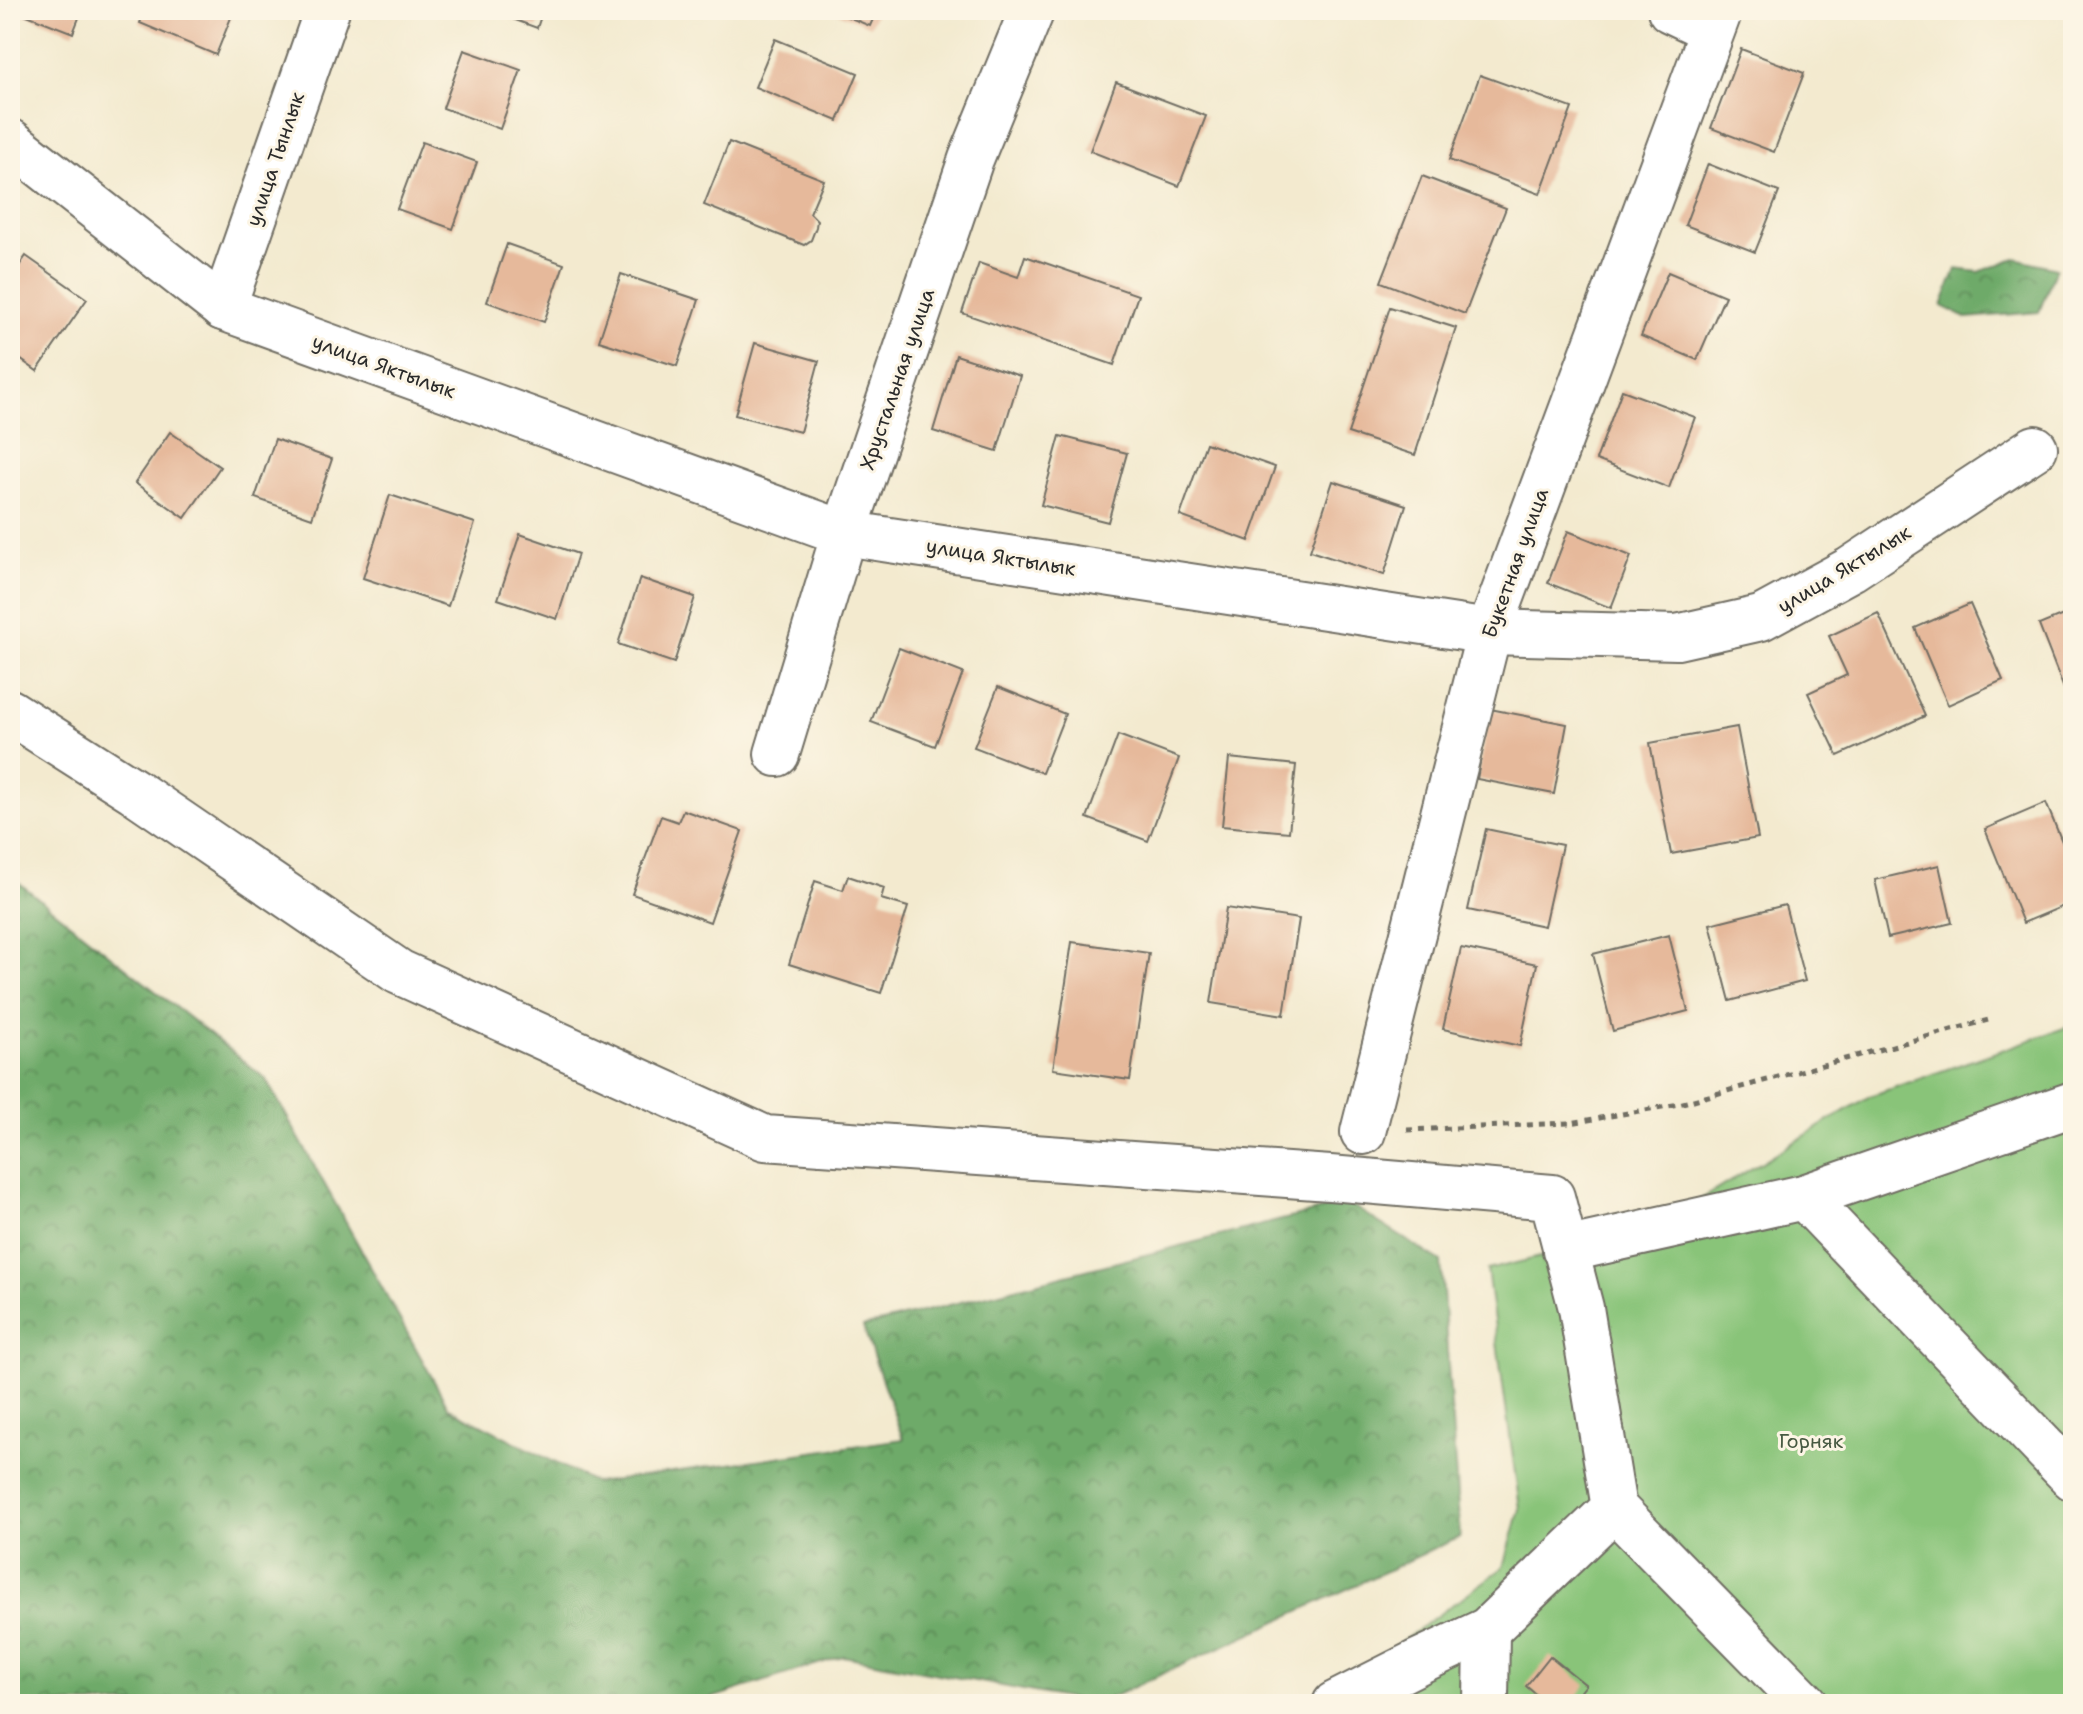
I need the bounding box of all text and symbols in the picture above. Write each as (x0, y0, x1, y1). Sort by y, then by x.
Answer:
street label: улица Тынлык (240, 88, 310, 230)
street label: Хрустальная улица (854, 284, 940, 473)
street label: улица Яктылык (309, 328, 460, 404)
street label: Букетная улица (1476, 484, 1554, 642)
street label: улица Яктылык (1773, 519, 1916, 619)
street label: улица Яктылык (924, 532, 1078, 582)
park label: Горняк (1779, 1428, 1844, 1454)

